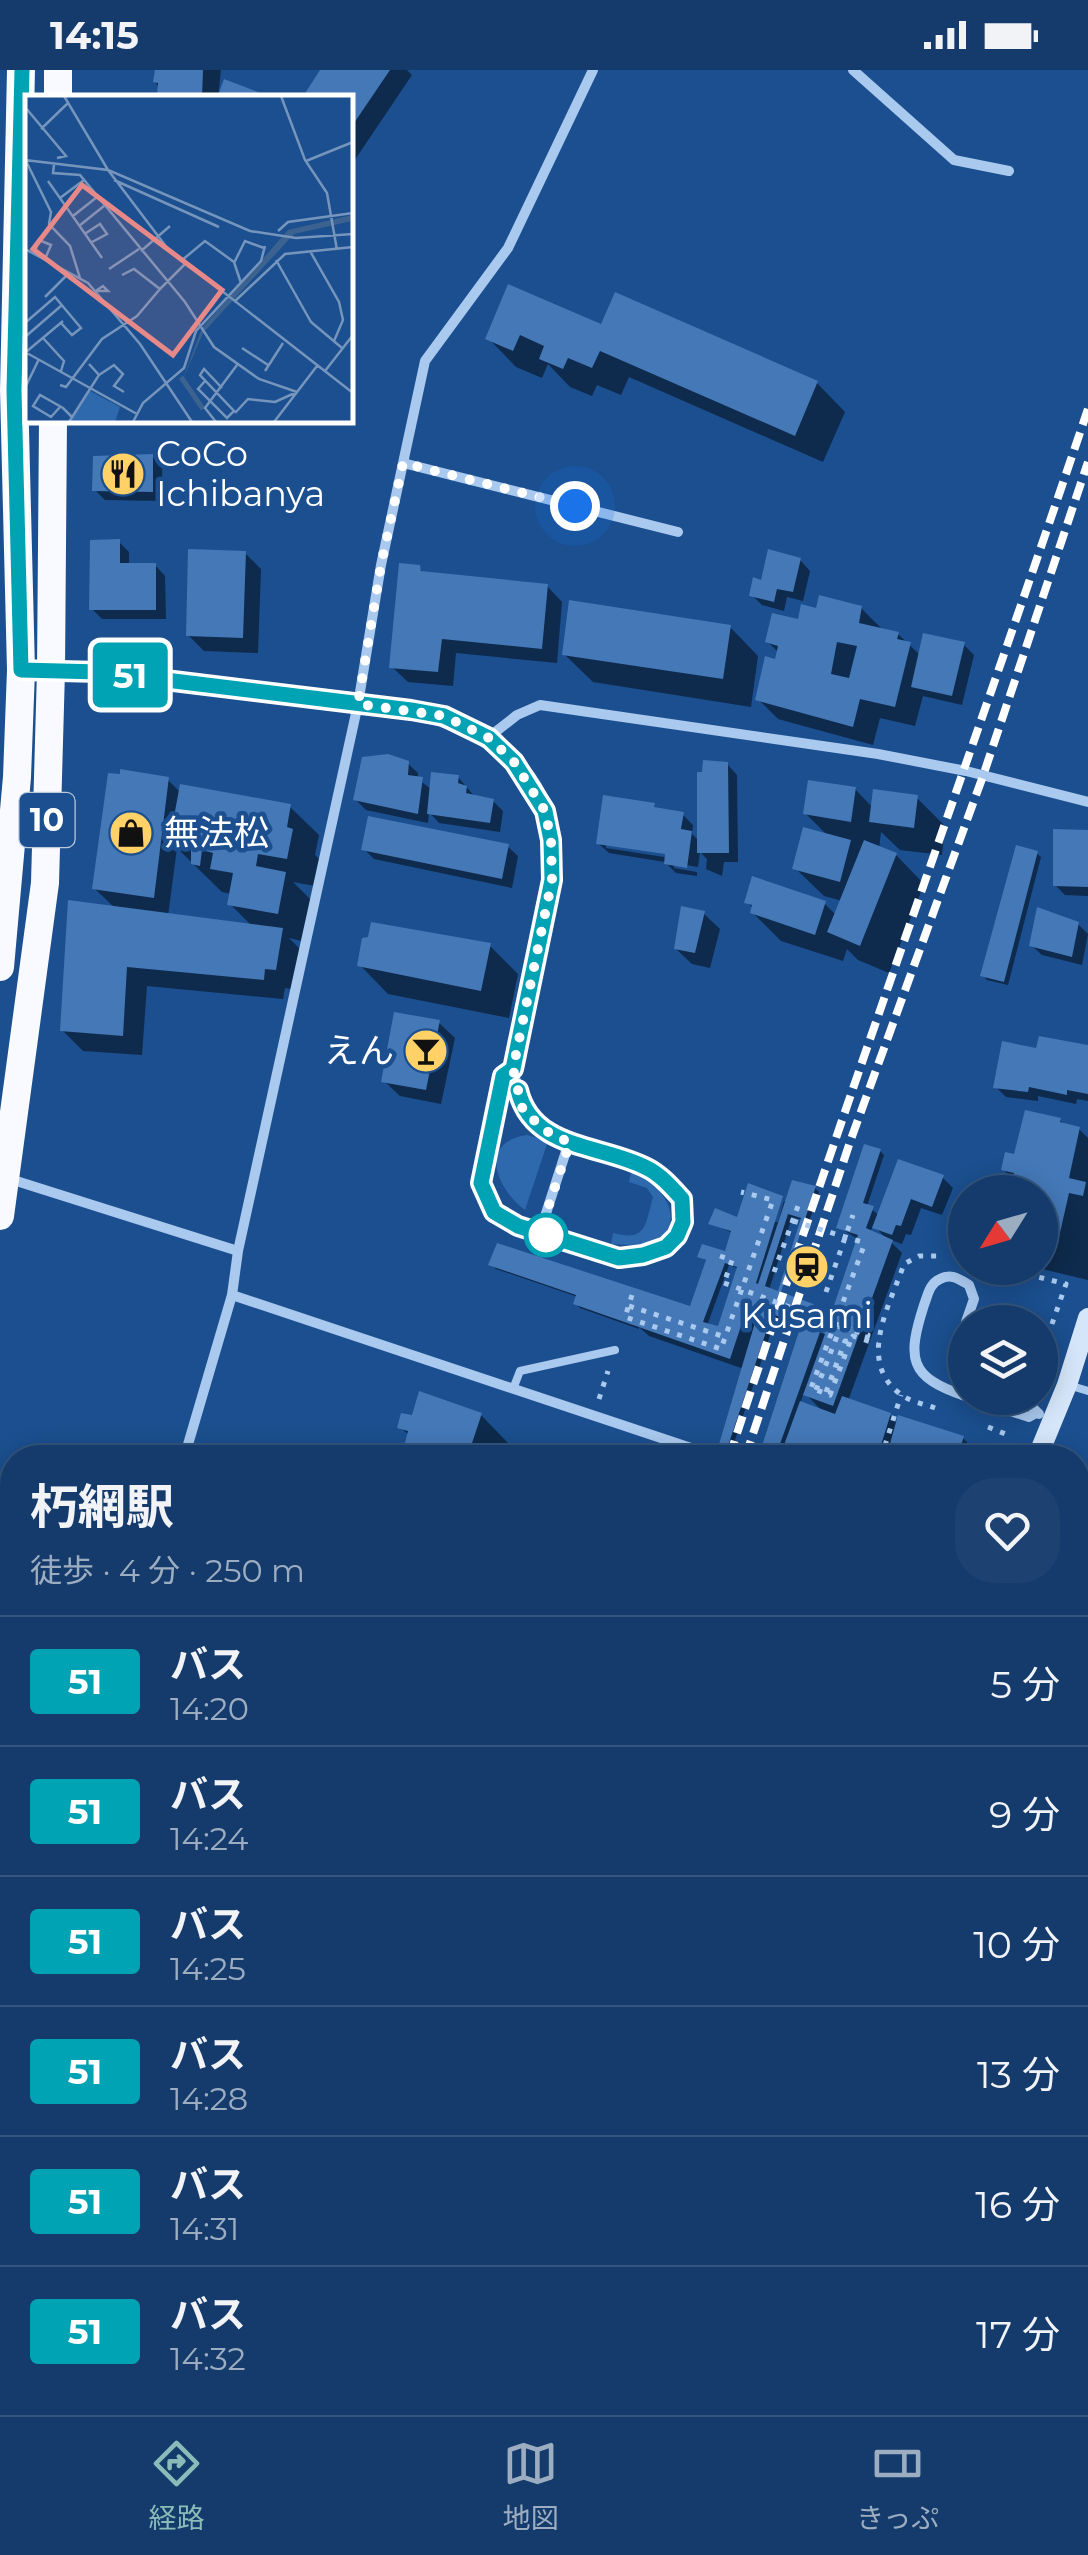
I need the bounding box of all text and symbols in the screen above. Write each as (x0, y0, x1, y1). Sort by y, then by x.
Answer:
text: 14:15 (50, 12, 139, 59)
inset map (25, 95, 352, 422)
place label: CoCo Ichibanya (156, 432, 325, 515)
restaurant icon: CoCo Ichibanya (100, 451, 146, 497)
your location (550, 481, 600, 531)
line badge: 51 (85, 642, 175, 708)
text: 51 (113, 654, 147, 697)
road number: 10 (20, 793, 74, 847)
shop icon: 無法松 (108, 810, 154, 856)
place label: 無法松 (164, 811, 269, 854)
bar icon: えん (403, 1028, 449, 1074)
place label: えん (324, 1029, 394, 1072)
north arrow (948, 1175, 1058, 1285)
map controls (948, 1175, 1058, 1415)
unlabelled marker (525, 1214, 567, 1256)
station icon: Kusami (784, 1244, 830, 1290)
place label: Kusami (741, 1294, 873, 1337)
button: layers (948, 1305, 1058, 1415)
text: 朽網駅 (30, 1478, 174, 1536)
button: heart (955, 1478, 1060, 1583)
text: 徒歩 · 4 分 · 250 m (30, 1551, 305, 1590)
text: バス (170, 1641, 246, 1688)
text: 51 (68, 1660, 102, 1703)
text: 5 分 (991, 1661, 1060, 1708)
text: 14:20 (170, 1689, 249, 1728)
text: バス (170, 1771, 246, 1818)
text: 51 (68, 1790, 102, 1833)
text: 9 分 (989, 1791, 1060, 1838)
text: 14:24 (170, 1819, 248, 1858)
text: バス (170, 1901, 246, 1948)
text: 51 (68, 1920, 102, 1963)
text: 10 分 (973, 1921, 1060, 1968)
text: 14:25 (170, 1949, 246, 1988)
text: バス (170, 2031, 246, 2078)
text: 51 (68, 2050, 102, 2093)
text: 13 分 (977, 2051, 1060, 2098)
text: 14:28 (170, 2079, 248, 2118)
text: バス (170, 2161, 246, 2208)
text: 51 (68, 2180, 102, 2223)
text: 16 分 (975, 2181, 1060, 2228)
text: 14:31 (170, 2209, 239, 2248)
text: バス (170, 2291, 246, 2338)
text: 51 (68, 2310, 102, 2353)
text: 17 分 (976, 2311, 1060, 2358)
text: 14:32 (170, 2339, 246, 2378)
tab: 経路 (149, 2436, 205, 2536)
tab: 地図 (503, 2436, 559, 2536)
tab: きっぷ (856, 2436, 939, 2536)

